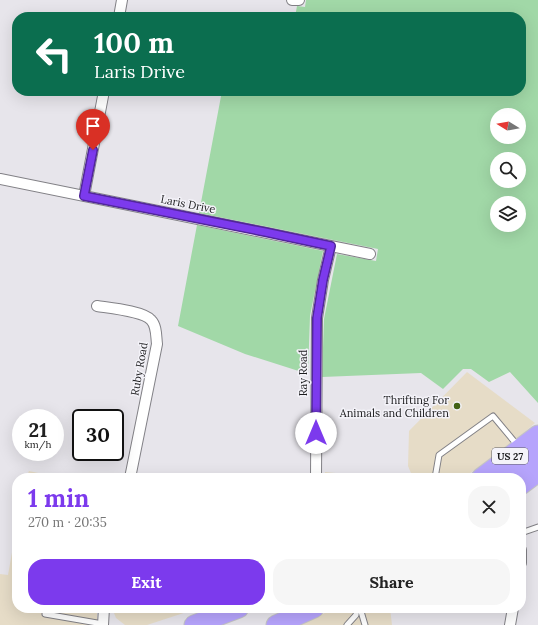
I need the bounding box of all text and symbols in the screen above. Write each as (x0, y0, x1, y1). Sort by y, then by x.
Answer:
text: 100 m (94, 25, 174, 61)
icon: left (28, 28, 80, 80)
text: Laris Drive (94, 60, 185, 83)
north arrow (490, 108, 526, 144)
map controls (490, 108, 526, 232)
pin (76, 109, 110, 150)
icon: arrive (82, 115, 104, 137)
button: search (490, 152, 526, 188)
street label: Laris Drive (159, 192, 217, 216)
button: layers (490, 196, 526, 232)
street label: Ruby Road (127, 341, 151, 397)
street label: Ray Road (296, 349, 310, 396)
place label: Thrifting For Animals and Children (339, 393, 449, 420)
marker: Thrifting For Animals and Children (452, 401, 462, 411)
speed limit sign: 30 (72, 409, 124, 461)
position arrow (295, 412, 337, 454)
text: 21 (29, 417, 47, 442)
text: km/h (24, 438, 52, 451)
road number: US 27 (492, 448, 528, 464)
text: 1 min (28, 483, 89, 514)
button: close (468, 486, 510, 528)
text: 270 m · 20:35 (28, 514, 107, 531)
button: Exit (28, 559, 265, 605)
button: Share (273, 559, 510, 605)

